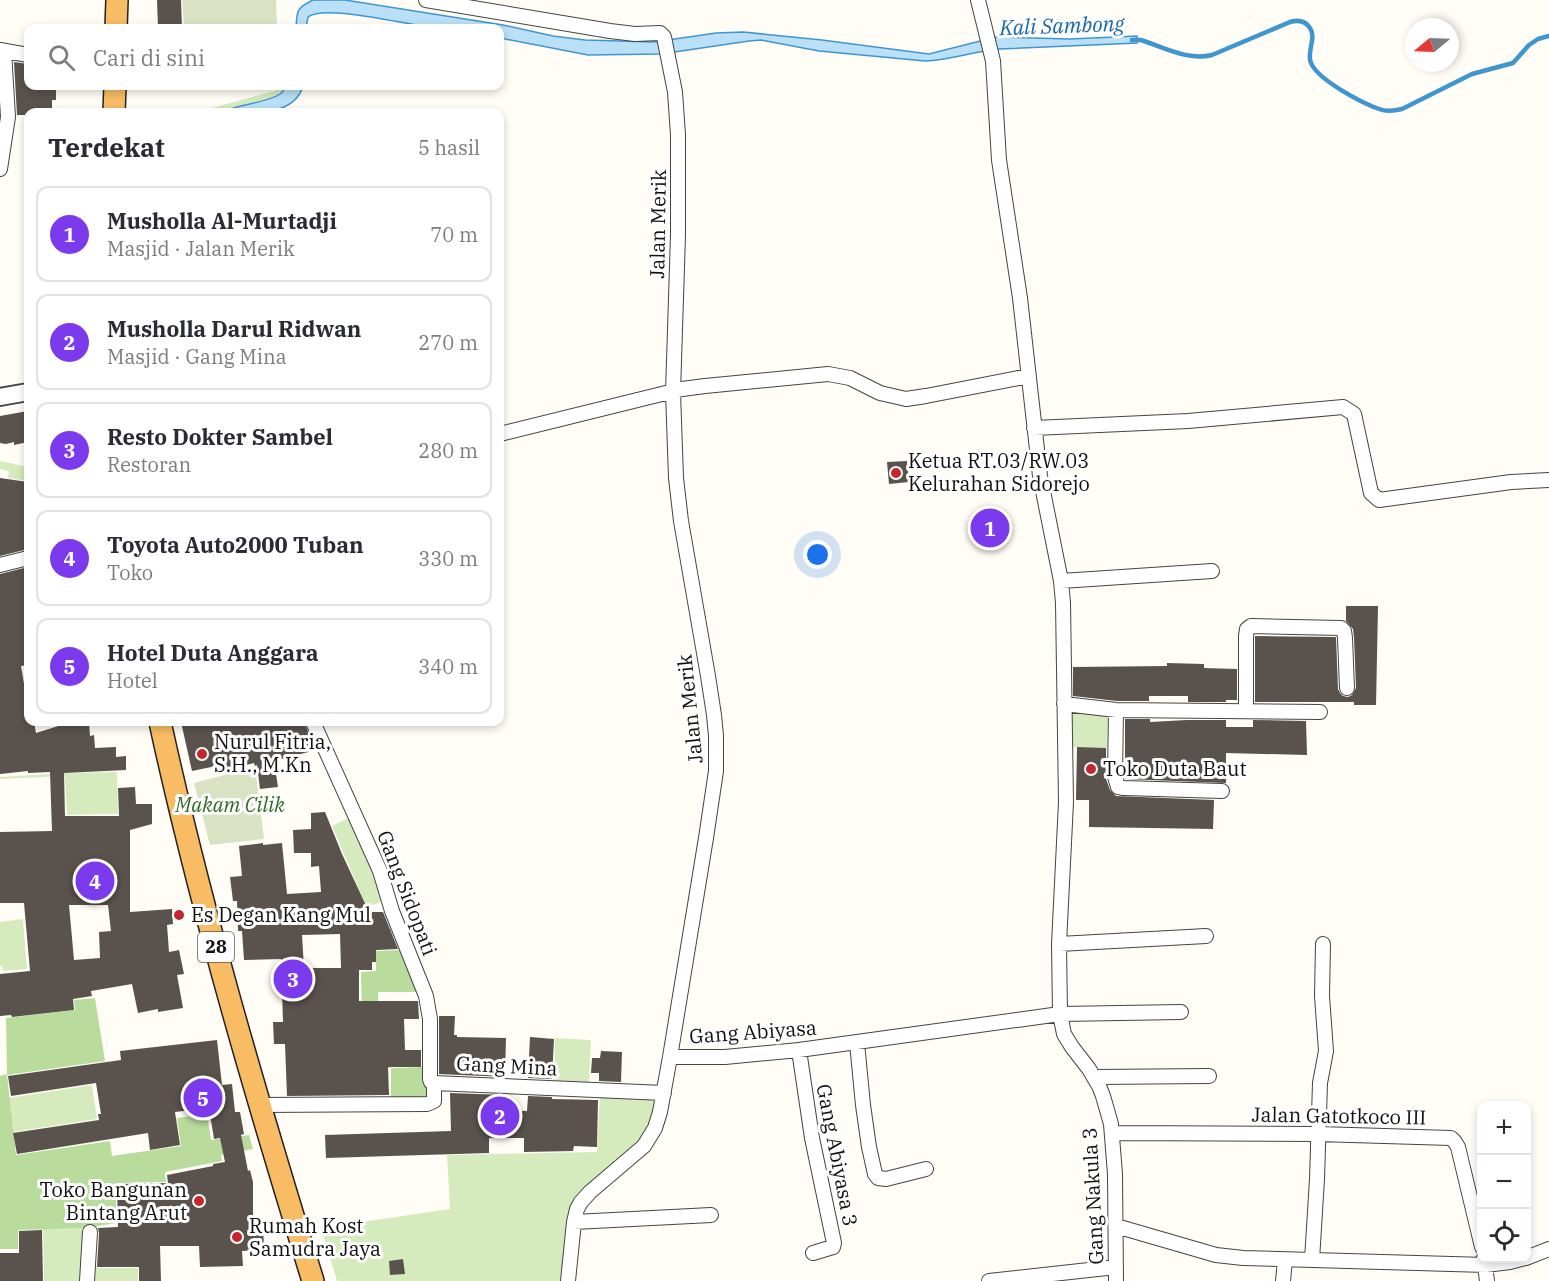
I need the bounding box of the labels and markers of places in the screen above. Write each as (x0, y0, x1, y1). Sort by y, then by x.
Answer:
place label: Ketua RT.03/RW.03 Kelurahan Sidorejo (908, 447, 1090, 497)
marker: Ketua RT.03/RW.03 Kelurahan Sidorejo (889, 466, 903, 480)
pin: 1 (970, 506, 1010, 550)
place label: Nurul Fitria, S.H., M.Kn (214, 728, 331, 778)
marker: Nurul Fitria, S.H., M.Kn (195, 747, 209, 761)
place label: Toko Duta Baut (1103, 755, 1247, 782)
marker: Toko Duta Baut (1084, 762, 1098, 776)
pin: 4 (76, 858, 115, 904)
place label: Es Degan Kang Mul (191, 901, 371, 928)
marker: Es Degan Kang Mul (172, 908, 186, 922)
pin: 3 (274, 956, 312, 1002)
pin: 5 (184, 1076, 222, 1120)
pin: 2 (480, 1094, 520, 1138)
place label: Toko Bangunan Bintang Arut (39, 1176, 187, 1226)
marker: Toko Bangunan Bintang Arut (192, 1194, 206, 1208)
place label: Rumah Kost Samudra Jaya (249, 1212, 381, 1262)
marker: Rumah Kost Samudra Jaya (230, 1230, 244, 1244)

